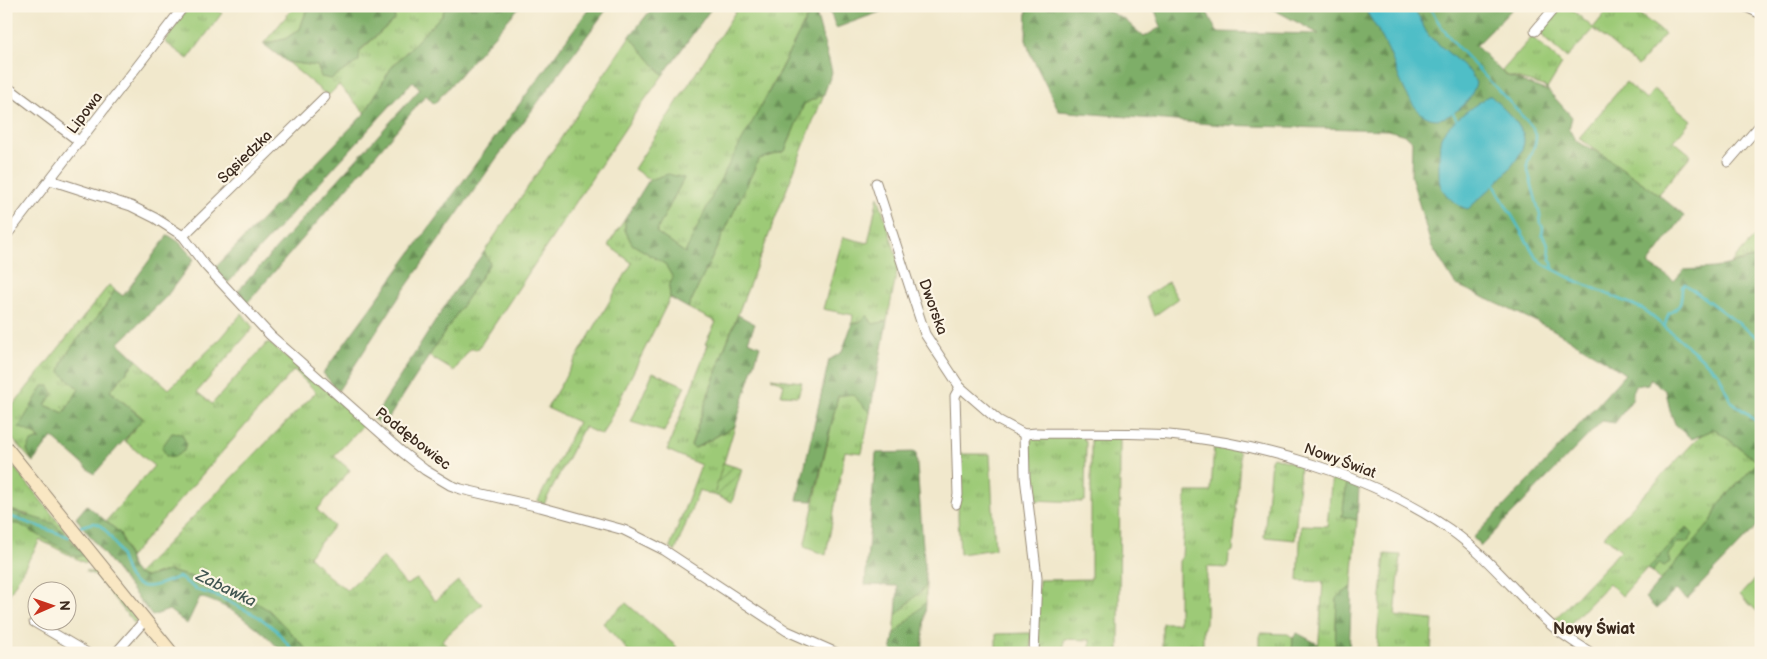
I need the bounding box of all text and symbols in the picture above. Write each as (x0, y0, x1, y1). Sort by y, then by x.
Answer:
street label: Lipowa (63, 88, 107, 138)
street label: Sąsiedzka (214, 126, 276, 188)
street label: Dworska (914, 277, 952, 337)
street label: Poddębowiec (371, 404, 455, 474)
street label: Nowy Świat (1301, 439, 1379, 483)
water label: Zabawka (192, 566, 259, 612)
north arrow (28, 582, 78, 632)
text: N (56, 600, 73, 611)
district label: Nowy Świat (1553, 617, 1636, 639)

